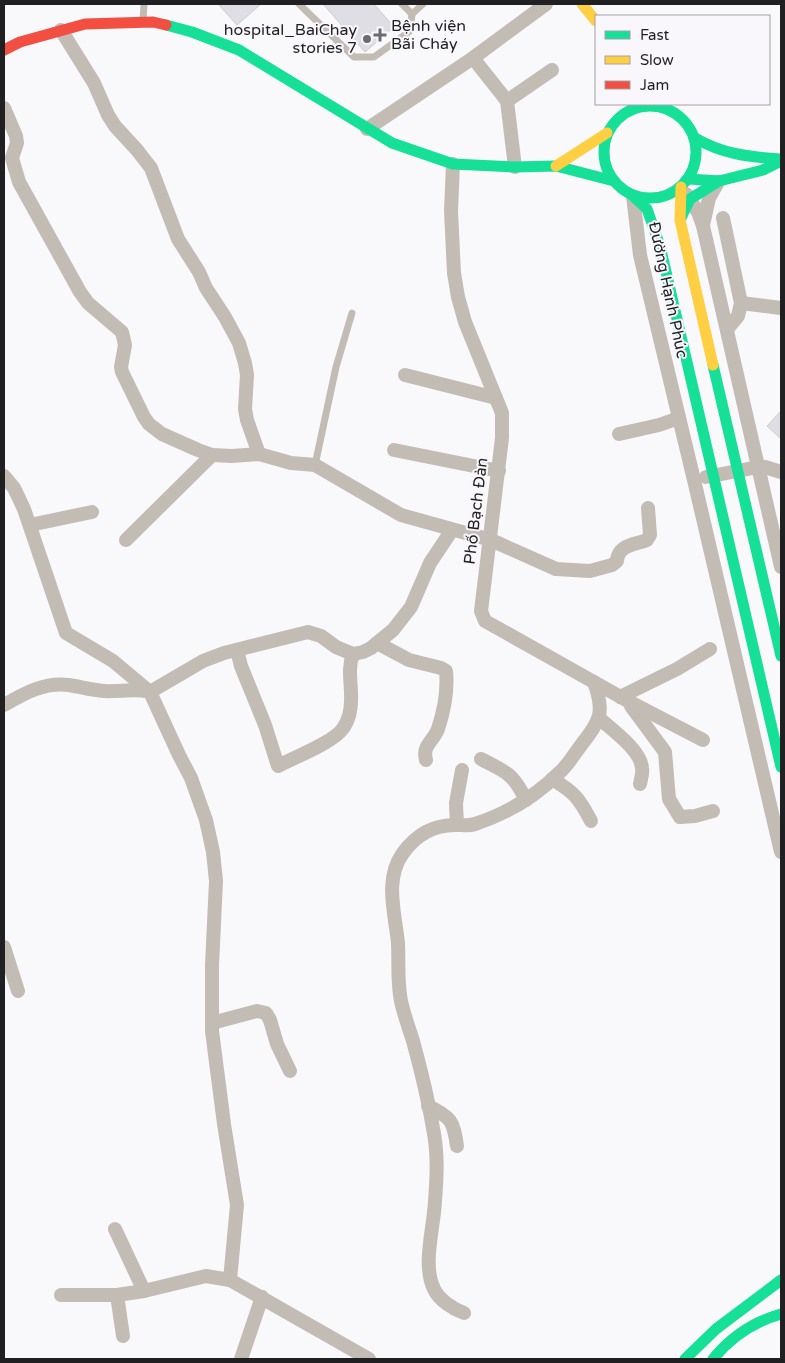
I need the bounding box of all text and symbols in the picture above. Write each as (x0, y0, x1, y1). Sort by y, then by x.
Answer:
legend (595, 15, 770, 105)
place label: Bệnh viện Bãi Cháy (391, 16, 466, 54)
place label: hospital_BaiChay stories 7 (224, 20, 357, 58)
text: Fast (640, 26, 670, 44)
marker: Bệnh viện Bãi Cháy (373, 28, 387, 42)
marker: hospital_BaiChay stories 7 (361, 33, 373, 45)
text: Slow (640, 51, 674, 69)
text: Jam (640, 76, 669, 94)
street label: Đường Hạnh Phúc (644, 220, 692, 360)
street label: Phố Bạch Đàn (460, 456, 492, 566)

